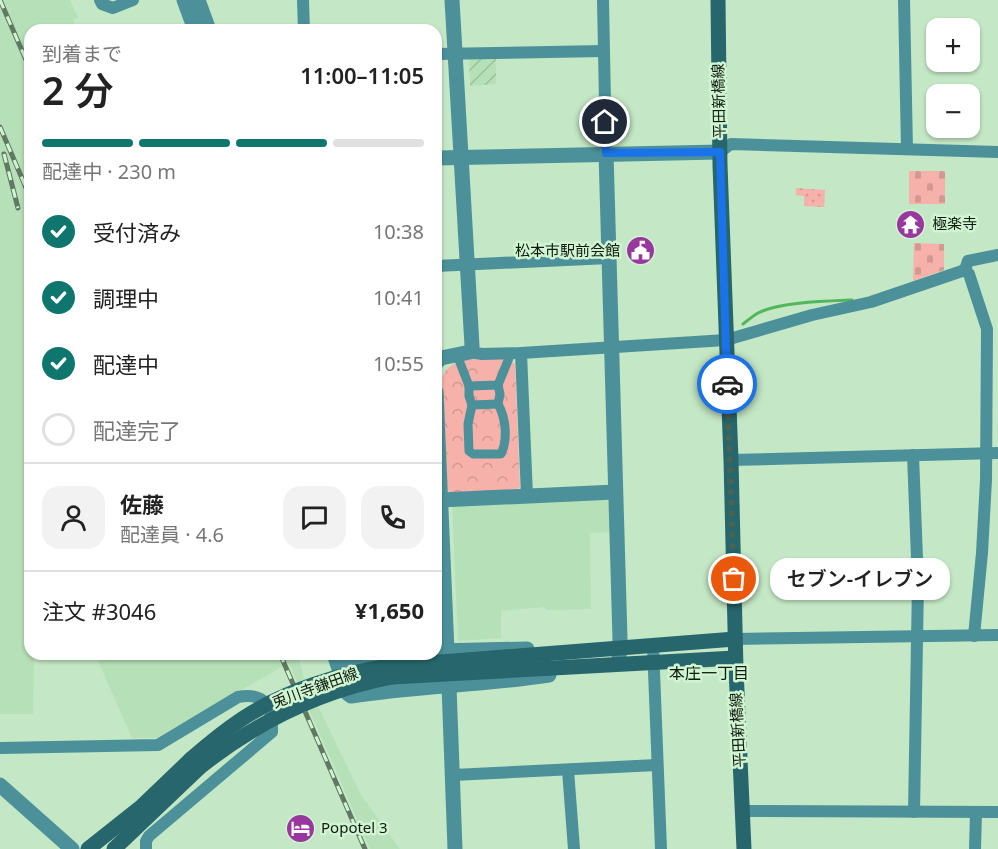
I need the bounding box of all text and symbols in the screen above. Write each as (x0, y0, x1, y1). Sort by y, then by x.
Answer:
map controls (926, 18, 980, 138)
button: + (926, 18, 980, 72)
text: 到着まで (42, 40, 122, 67)
text: 11:00–11:05 (300, 60, 424, 90)
text: 2 分 (42, 63, 113, 116)
street label: 平田新橋線 (707, 63, 729, 139)
button: − (926, 84, 980, 138)
pin (579, 96, 630, 147)
icon: home (588, 105, 621, 138)
text: 配達中 · 230 m (42, 158, 176, 185)
temple icon: 極楽寺 (895, 208, 927, 240)
place label: 極楽寺 (932, 213, 977, 233)
icon: check (42, 215, 75, 248)
text: 受付済み (93, 217, 181, 247)
text: 10:38 (373, 218, 424, 245)
public building icon: 松本市駅前会館 (625, 235, 657, 267)
place label: 松本市駅前会館 (515, 240, 620, 260)
icon: check (42, 281, 75, 314)
text: 調理中 (93, 283, 159, 313)
text: 10:41 (373, 284, 424, 311)
icon: check (42, 347, 75, 380)
text: 配達中 (93, 349, 159, 379)
text: 10:55 (373, 350, 424, 377)
courier (697, 354, 757, 414)
icon: car (711, 368, 744, 401)
text: 配達完了 (93, 415, 181, 445)
button: person (42, 486, 105, 549)
button: chat (283, 486, 346, 549)
button: phone (361, 486, 424, 549)
text: 佐藤 (120, 489, 164, 519)
text: 配達員 · 4.6 (120, 521, 224, 548)
pin (708, 553, 759, 604)
callout: セブン-イレブン (770, 558, 950, 600)
icon: bag (717, 562, 750, 595)
text: セブン-イレブン (787, 565, 933, 592)
text: ¥1,650 (355, 595, 424, 625)
text: 注文 #3046 (42, 596, 156, 626)
street label: 兎川寺鎌田線 (269, 662, 360, 712)
district label: 本庄一丁目 (669, 662, 749, 684)
street label: 平田新橋線 (725, 692, 749, 768)
hotel icon: Popotel 3 (284, 812, 316, 844)
place label: Popotel 3 (321, 817, 388, 837)

